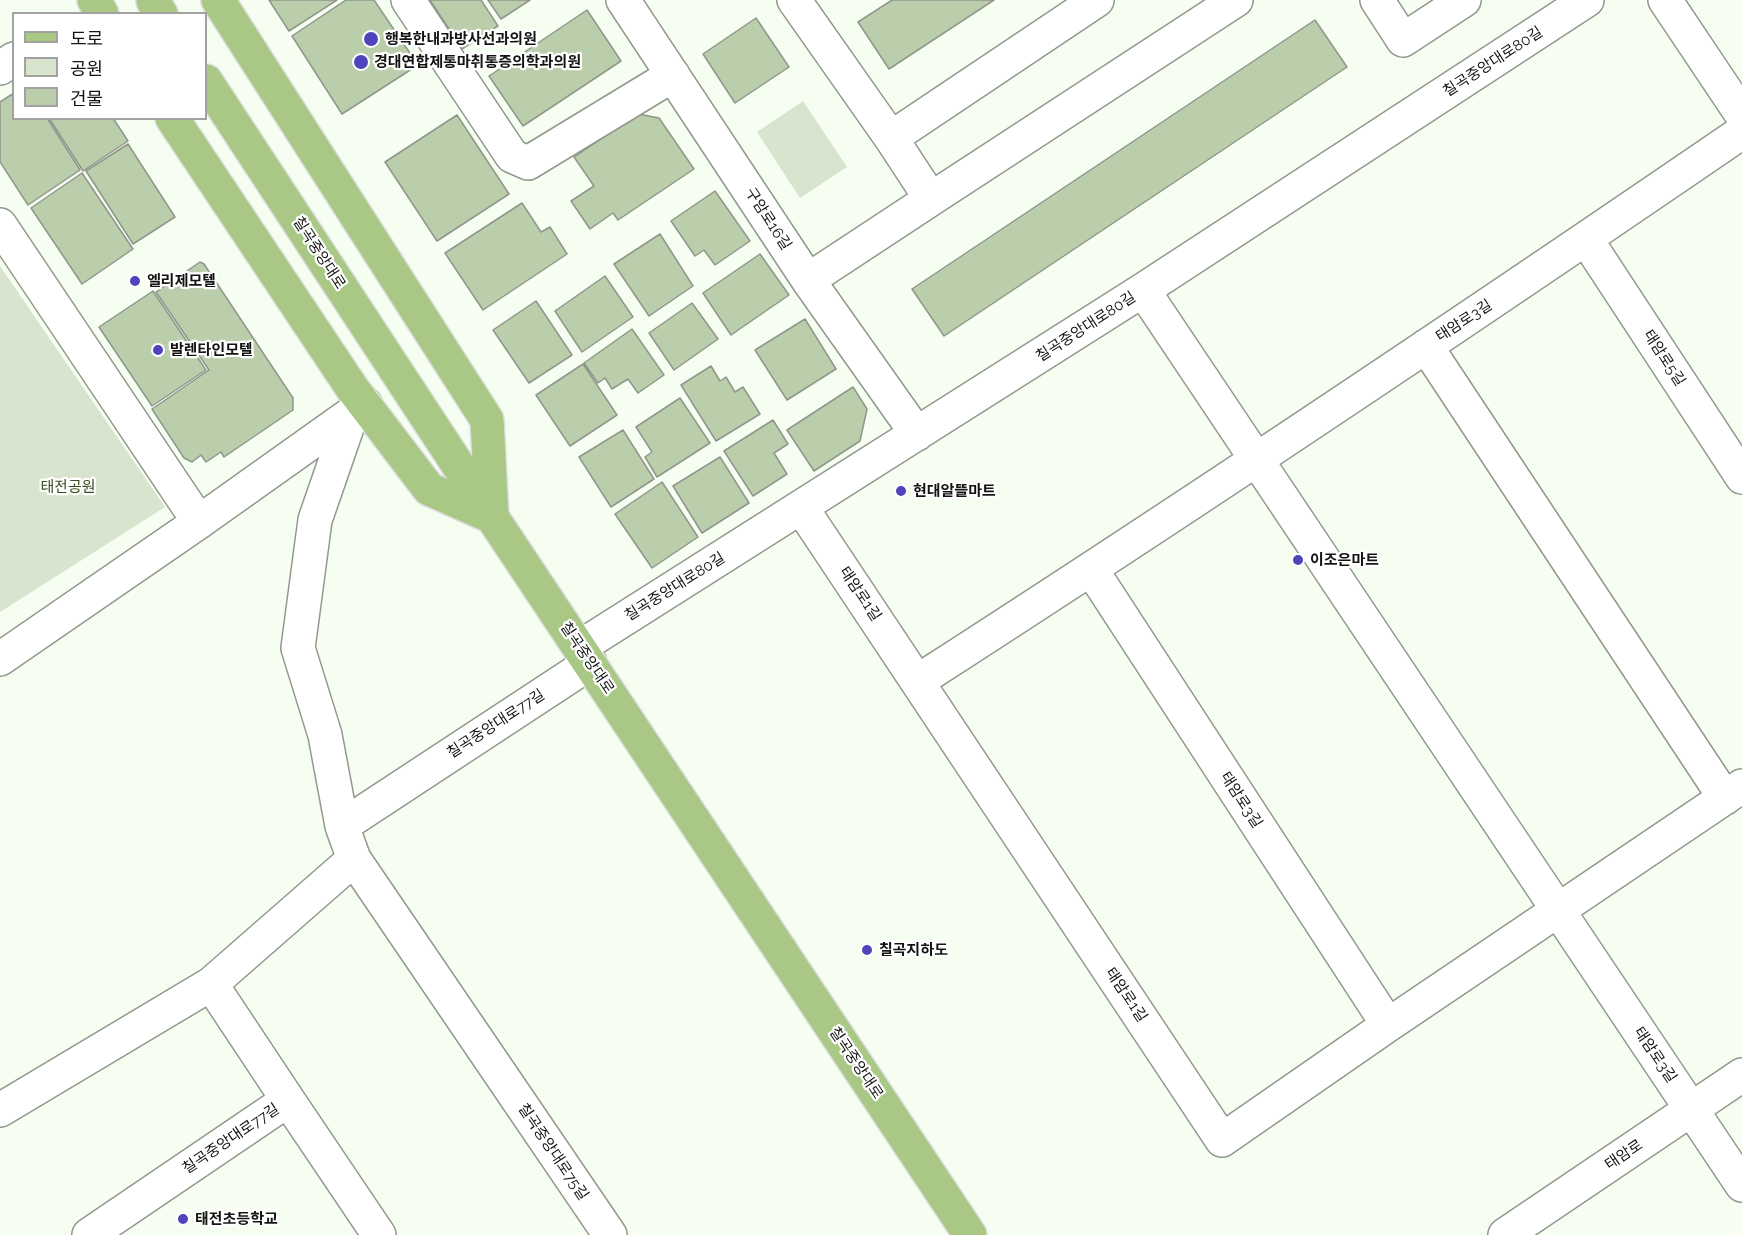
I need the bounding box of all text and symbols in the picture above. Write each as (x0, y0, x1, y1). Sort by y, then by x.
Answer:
legend (12, 12, 207, 120)
street label: 칠곡중앙대로80길 (1440, 23, 1546, 101)
text: 도로 (70, 28, 103, 49)
marker: 행복한내과방사선과의원 (362, 30, 380, 48)
place label: 행복한내과방사선과의원 (385, 30, 537, 48)
marker: 경대연합제통마취통증의학과의원 (352, 53, 370, 71)
place label: 경대연합제통마취통증의학과의원 (374, 53, 581, 71)
text: 공원 (70, 58, 103, 79)
text: 건물 (70, 88, 103, 109)
street label: 구암로16길 (741, 184, 795, 254)
street label: 칠곡중앙대로 (289, 213, 349, 293)
place label: 엘리제모텔 (147, 272, 216, 290)
marker: 엘리제모텔 (128, 274, 142, 288)
street label: 칠곡중앙대로80길 (1033, 288, 1139, 366)
street label: 태암로3길 (1433, 296, 1495, 346)
street label: 태암로5길 (1639, 327, 1689, 389)
place label: 발렌타인모텔 (170, 341, 253, 359)
marker: 발렌타인모텔 (151, 343, 165, 357)
park label: 태전공원 (40, 478, 96, 496)
place label: 현대알뜰마트 (913, 482, 996, 500)
marker: 현대알뜰마트 (894, 484, 908, 498)
street label: 칠곡중앙대로80길 (622, 549, 728, 625)
place label: 이조은마트 (1310, 551, 1379, 569)
marker: 이조은마트 (1291, 553, 1305, 567)
street label: 태암로1길 (835, 563, 885, 625)
street label: 칠곡중앙대로 (556, 619, 618, 697)
street label: 칠곡중앙대로77길 (444, 686, 548, 762)
street label: 태암로3길 (1216, 769, 1266, 831)
place label: 칠곡지하도 (879, 941, 948, 959)
marker: 칠곡지하도 (860, 943, 874, 957)
street label: 태암로1길 (1101, 964, 1151, 1026)
street label: 칠곡중앙대로 (825, 1024, 887, 1102)
street label: 태암로3길 (1630, 1024, 1680, 1086)
street label: 칠곡중앙대로77길 (179, 1100, 283, 1178)
street label: 칠곡중앙대로75길 (514, 1100, 592, 1204)
street label: 태암로 (1602, 1136, 1646, 1174)
place label: 태전초등학교 (195, 1210, 278, 1228)
marker: 태전초등학교 (176, 1212, 190, 1226)

